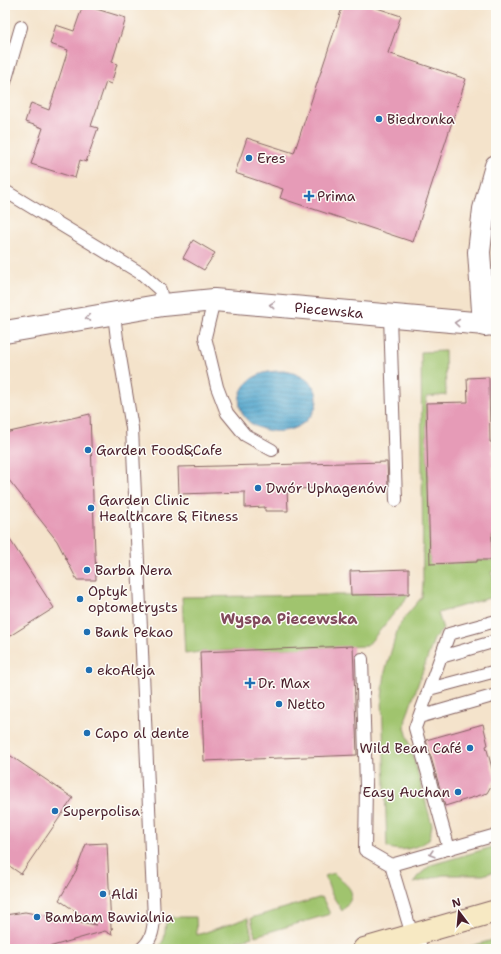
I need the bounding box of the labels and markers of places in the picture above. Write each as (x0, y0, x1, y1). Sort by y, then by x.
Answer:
place label: Biedronka (387, 110, 455, 128)
marker: Biedronka (374, 114, 384, 124)
place label: Eres (257, 149, 286, 167)
marker: Eres (244, 153, 254, 163)
place label: Prima (317, 187, 356, 205)
marker: Prima (304, 191, 314, 201)
place label: Garden Food&Cafe (96, 441, 222, 459)
marker: Garden Food&Cafe (83, 445, 93, 455)
place label: Dwór Uphagenów (266, 479, 387, 497)
marker: Dwór Uphagenów (253, 483, 263, 493)
place label: Garden Clinic Healthcare & Fitness (99, 491, 239, 525)
marker: Garden Clinic Healthcare & Fitness (86, 503, 96, 513)
place label: Barba Nera (95, 561, 172, 579)
marker: Barba Nera (82, 565, 92, 575)
place label: Optyk optometrysts (88, 582, 178, 616)
marker: Optyk optometrysts (75, 594, 85, 604)
place label: Bank Pekao (95, 623, 173, 641)
marker: Bank Pekao (82, 627, 92, 637)
place label: ekoAleja (97, 661, 155, 679)
marker: ekoAleja (84, 665, 94, 675)
place label: Dr. Max (258, 674, 310, 692)
marker: Dr. Max (245, 678, 255, 688)
place label: Netto (287, 695, 325, 713)
marker: Netto (274, 699, 284, 709)
place label: Capo al dente (95, 724, 190, 742)
marker: Capo al dente (82, 728, 92, 738)
place label: Wild Bean Café (360, 739, 462, 757)
marker: Wild Bean Café (465, 743, 475, 753)
place label: Easy Auchan (363, 783, 450, 801)
marker: Easy Auchan (453, 787, 463, 797)
place label: Superpolisa (63, 802, 140, 820)
marker: Superpolisa (50, 806, 60, 816)
place label: Aldi (111, 885, 138, 903)
marker: Aldi (98, 889, 108, 899)
place label: Bambam Bawialnia (45, 908, 174, 926)
marker: Bambam Bawialnia (32, 912, 42, 922)

